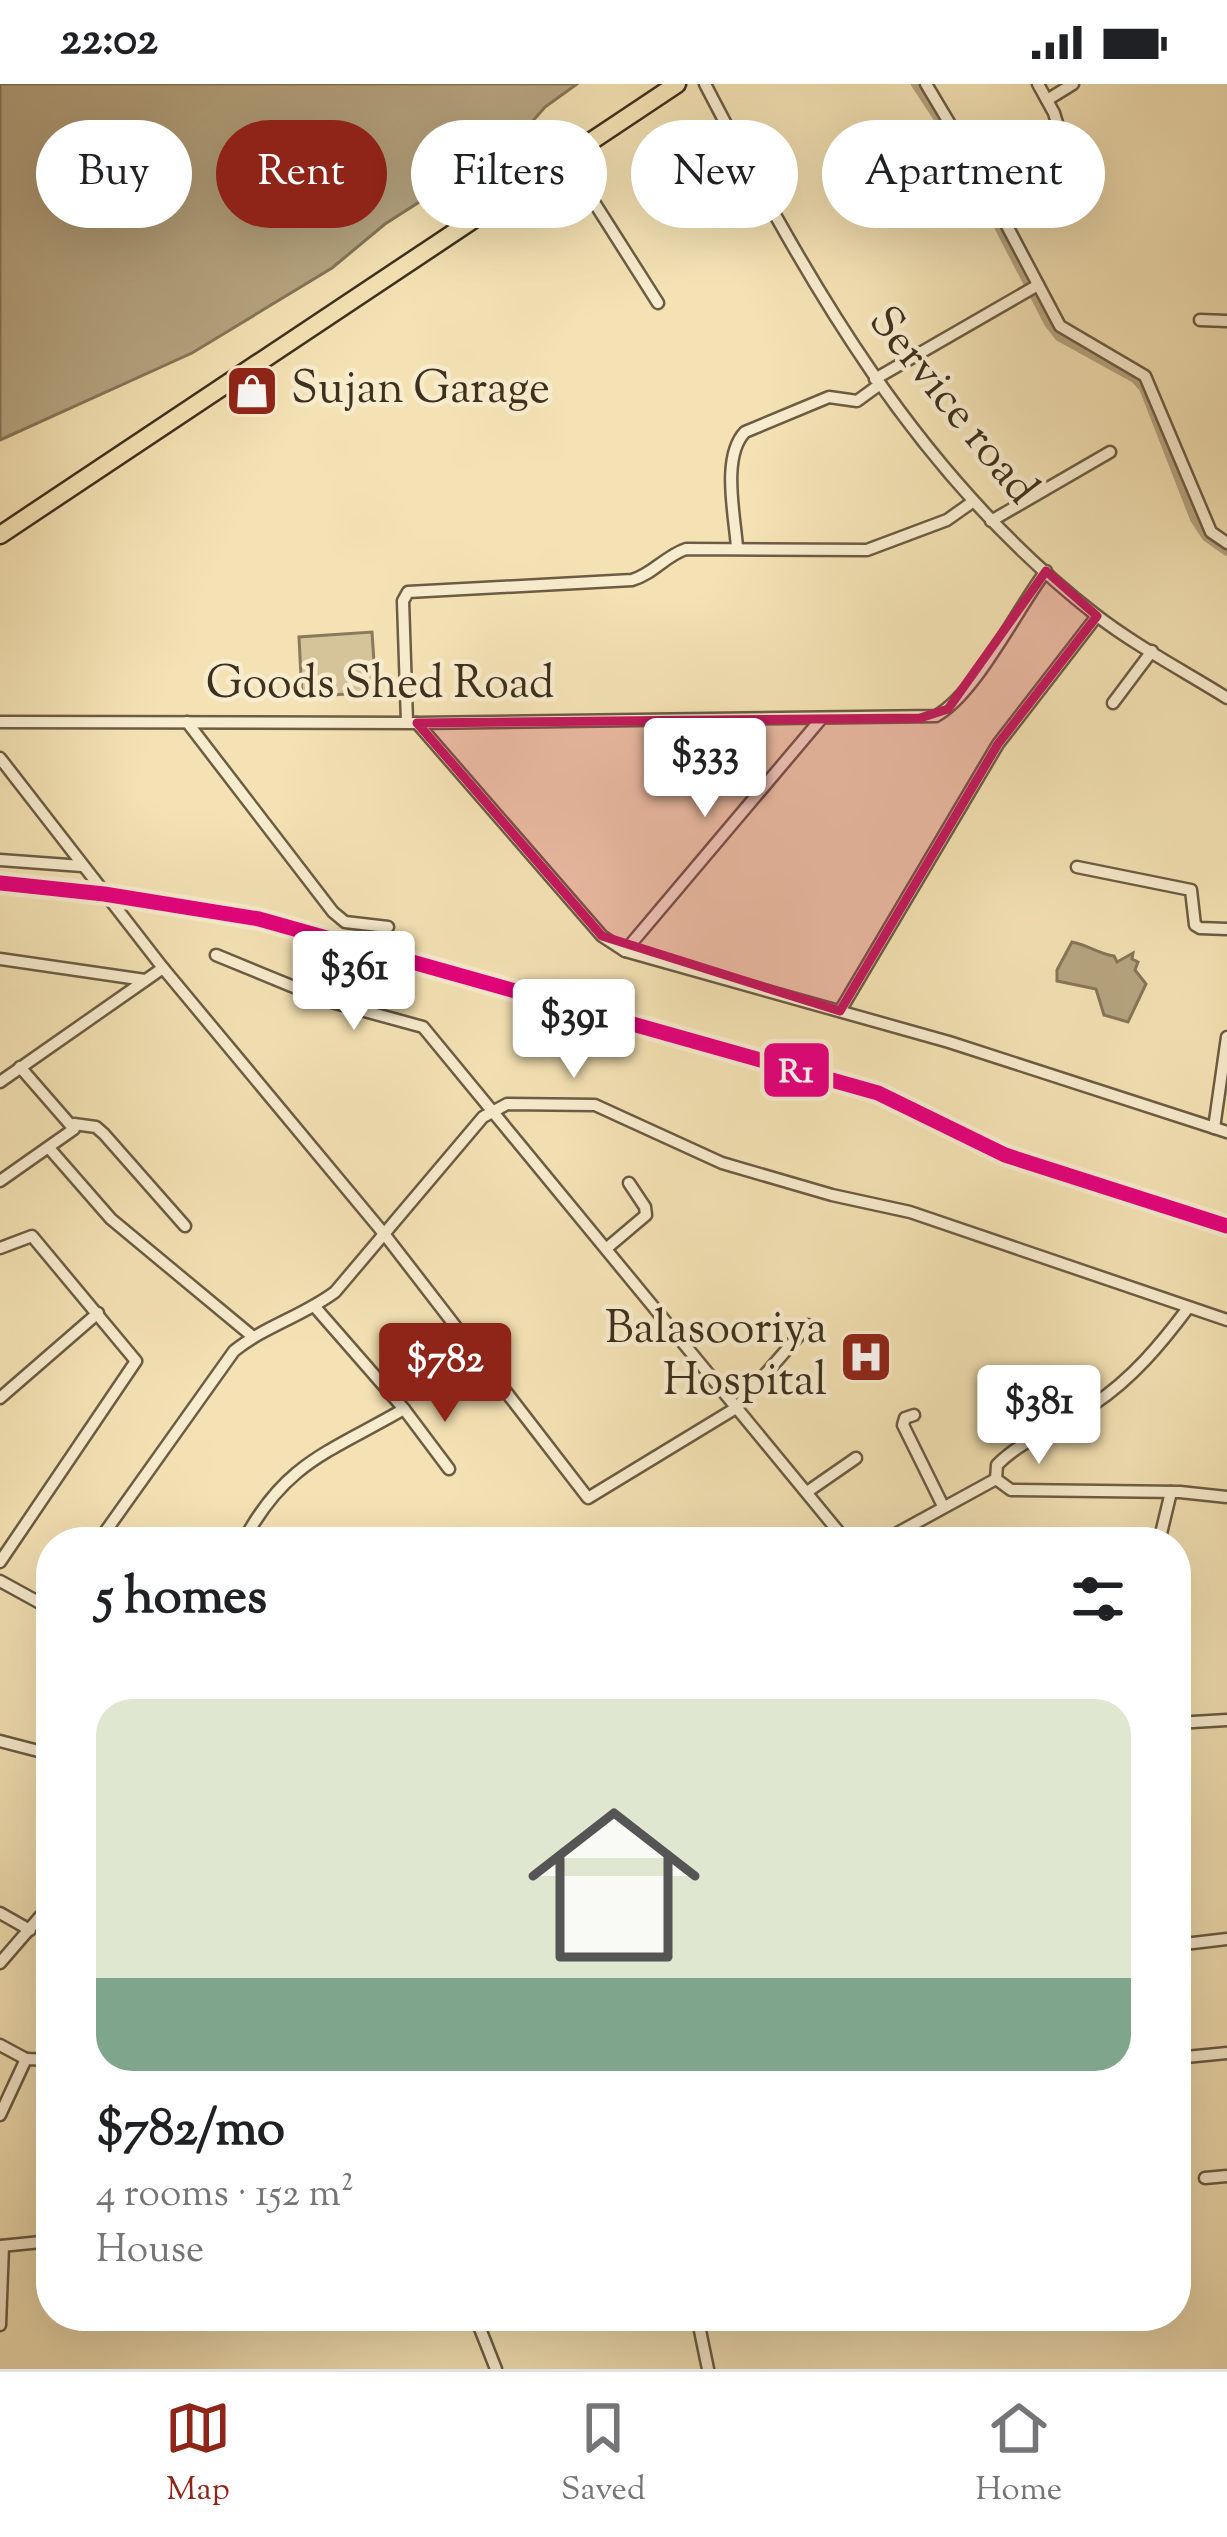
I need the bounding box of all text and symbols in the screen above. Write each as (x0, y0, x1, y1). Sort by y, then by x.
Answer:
text: 22:02 (60, 10, 158, 75)
chip: Buy (36, 120, 192, 228)
chip: Rent (216, 120, 387, 228)
chip: Filters (411, 120, 607, 228)
chip: New (631, 120, 798, 228)
chip: Apartment (822, 120, 1105, 228)
street label: Service road (851, 294, 1051, 520)
place label: Sujan Garage (291, 359, 550, 424)
shop icon: Sujan Garage (224, 363, 280, 419)
street label: Goods Shed Road (206, 654, 554, 719)
pin: $333 (634, 718, 776, 820)
text: $333 (671, 729, 739, 785)
pin: $361 (283, 931, 425, 1033)
text: $361 (320, 942, 388, 998)
pin: $391 (503, 979, 645, 1081)
text: $391 (540, 990, 608, 1046)
line badge: R1 (762, 1041, 831, 1099)
text: R1 (779, 1050, 814, 1098)
place label: Balasooriya Hospital (605, 1299, 827, 1416)
pin: $782 (374, 1323, 516, 1425)
hospital icon: Balasooriya Hospital (838, 1329, 894, 1385)
text: $782 (406, 1334, 484, 1390)
pin: $381 (968, 1365, 1110, 1467)
text: $381 (1004, 1376, 1074, 1432)
text: 5 homes (96, 1563, 267, 1636)
icon: filters (1065, 1566, 1131, 1632)
icon: home (506, 1777, 722, 1993)
text: $782/mo (96, 2095, 285, 2168)
text: 4 rooms · 152 m² (96, 2168, 354, 2224)
text: House (96, 2224, 204, 2280)
tab: Map (165, 2395, 231, 2515)
tab: Saved (561, 2395, 646, 2515)
tab: Home (976, 2395, 1062, 2515)

